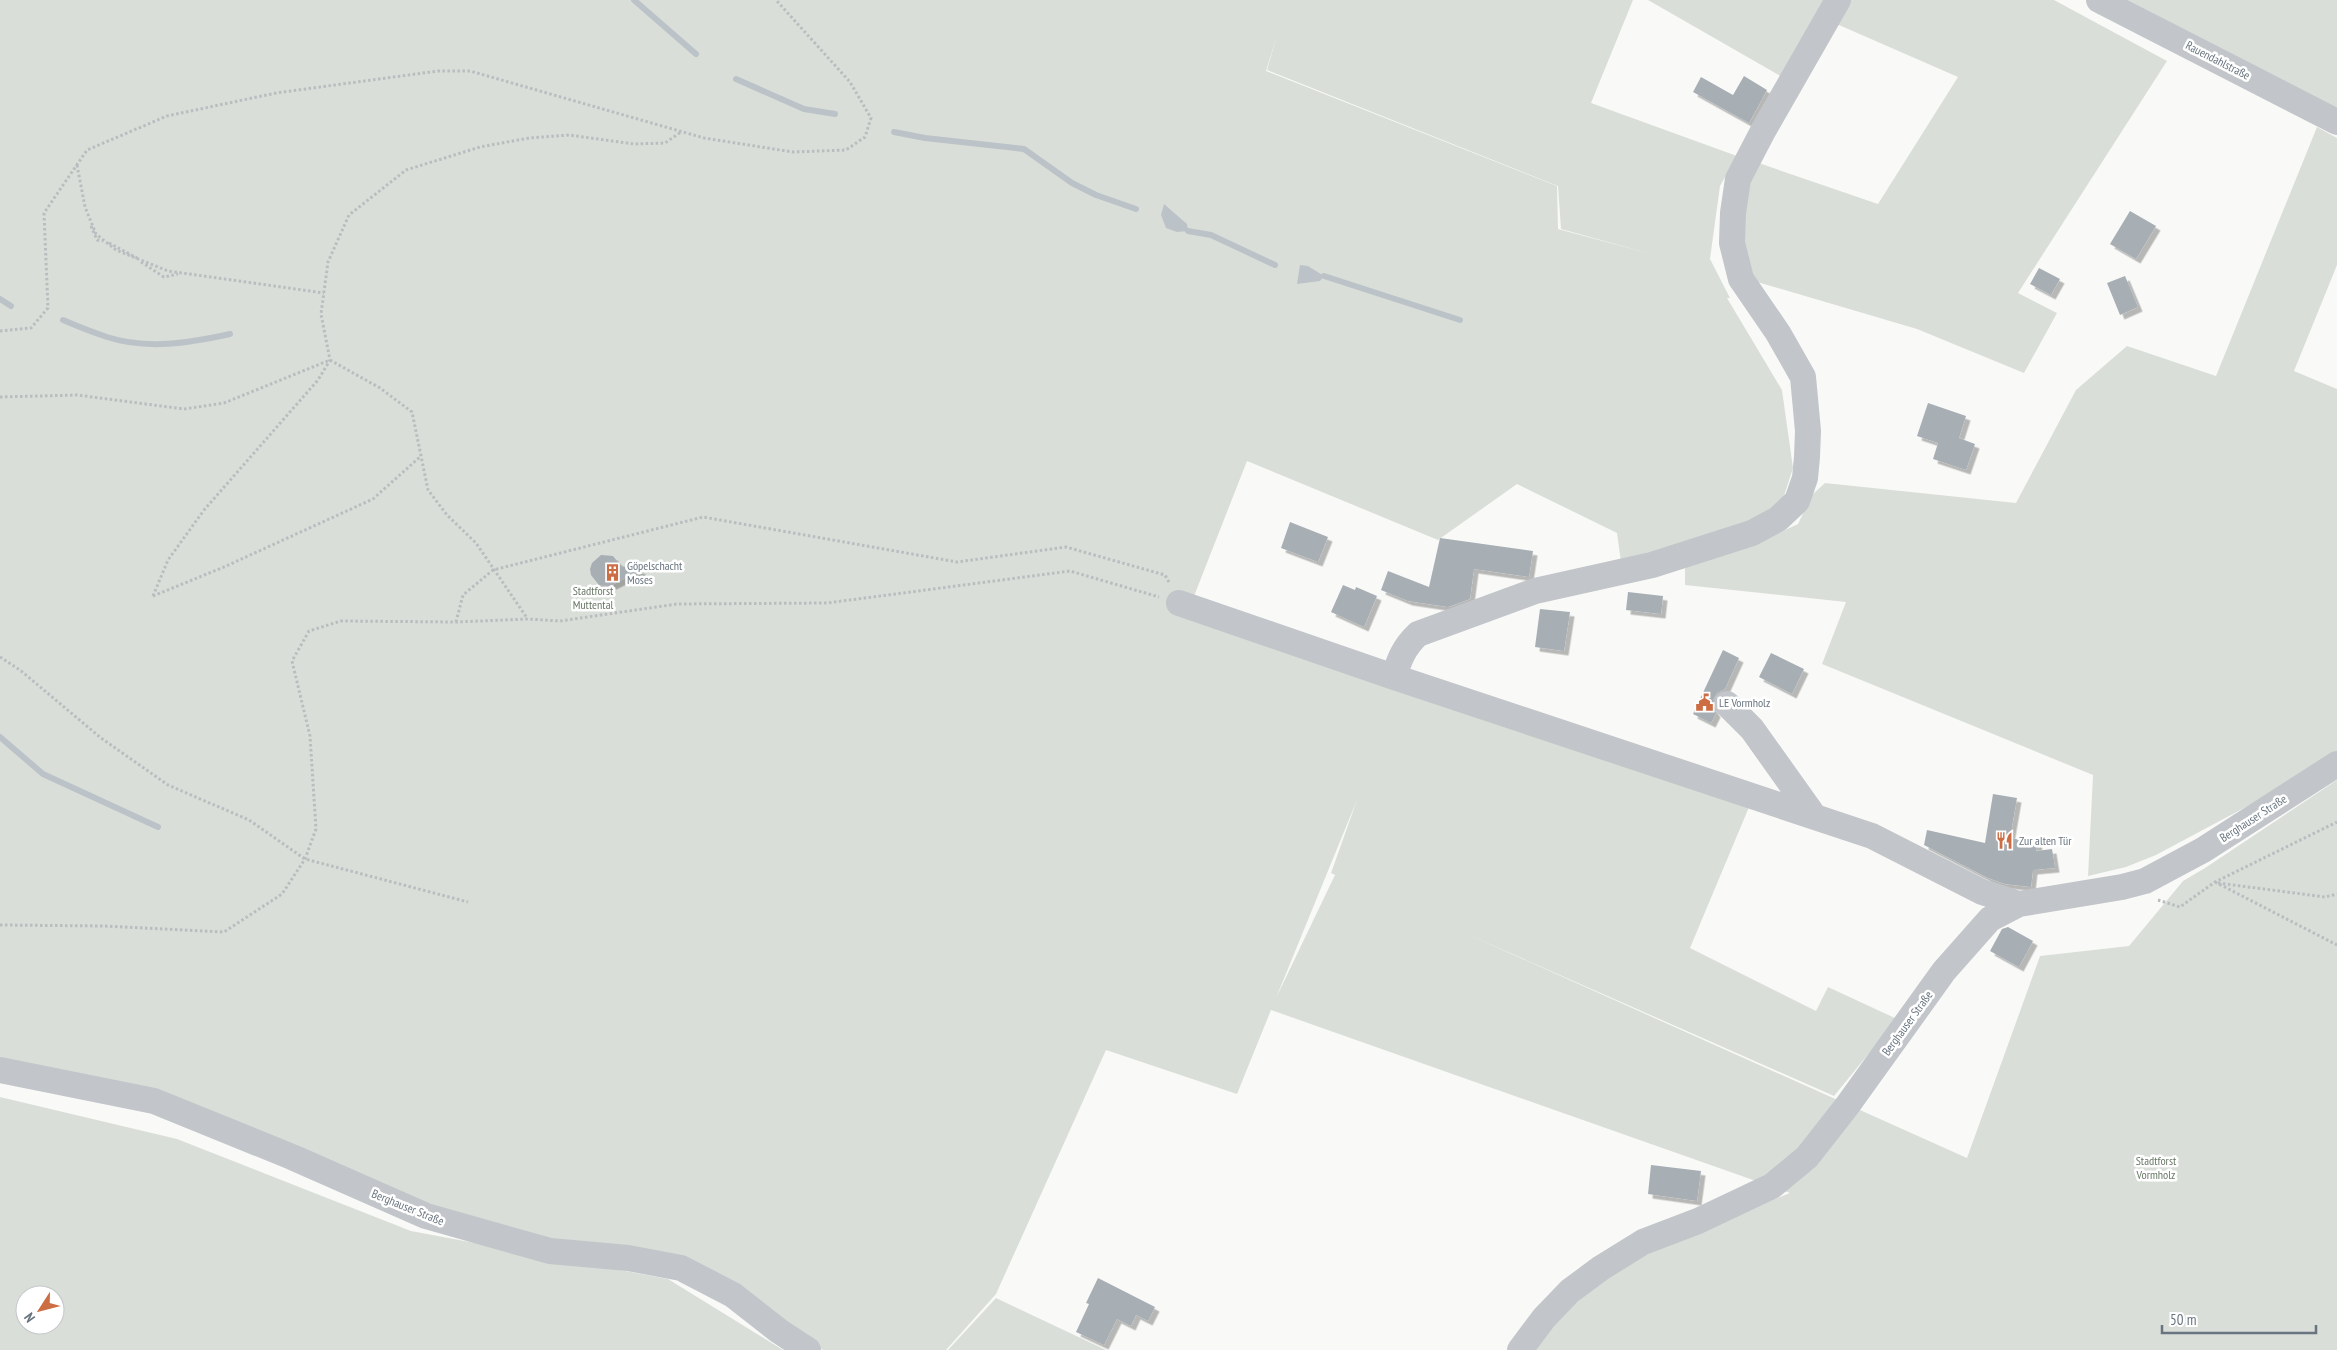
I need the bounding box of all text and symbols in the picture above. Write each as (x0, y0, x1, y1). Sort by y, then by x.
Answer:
street label: Rauendahlstraße (2183, 37, 2253, 83)
place label: Göpelschacht Moses (627, 558, 683, 587)
building icon: Göpelschacht Moses (603, 562, 623, 582)
park label: Stadtforst Muttental (573, 583, 614, 612)
public building icon: LE Vormholz (1695, 692, 1715, 712)
place label: LE Vormholz (1719, 695, 1770, 710)
street label: Berghauser Straße (2217, 791, 2289, 845)
restaurant icon: Zur alten Tür (1995, 830, 2015, 850)
place label: Zur alten Tür (2019, 833, 2072, 848)
street label: Berghauser Straße (1878, 988, 1936, 1058)
park label: Stadtforst Vormholz (2136, 1153, 2177, 1182)
street label: Berghauser Straße (370, 1186, 446, 1228)
north arrow (15, 1285, 65, 1335)
scale bar (2162, 1302, 2316, 1334)
text: N (20, 1309, 39, 1326)
text: 50 m (2170, 1310, 2196, 1329)

